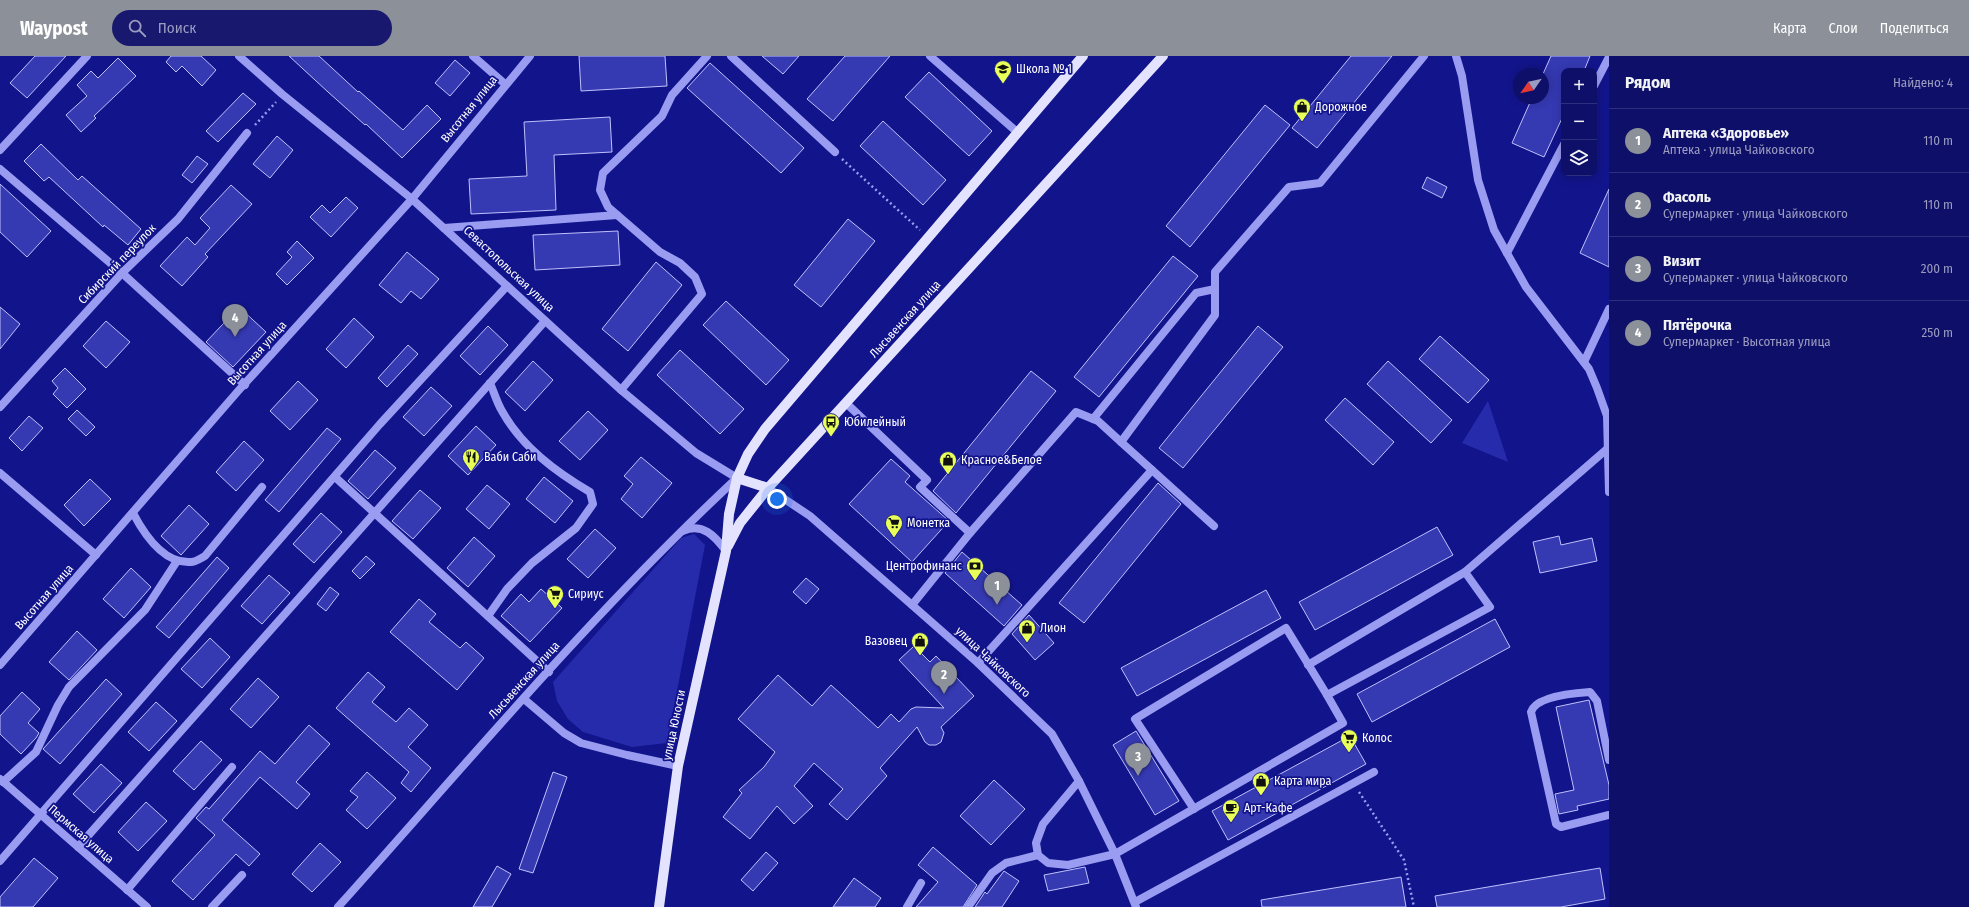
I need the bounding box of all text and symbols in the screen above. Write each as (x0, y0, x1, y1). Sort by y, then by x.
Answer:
search box (112, 10, 392, 46)
text: Waypost (20, 17, 88, 40)
icon: search (126, 17, 148, 39)
text: Поиск (158, 19, 196, 37)
text: Карта (1773, 20, 1807, 37)
text: Слои (1829, 20, 1858, 37)
text: Поделиться (1880, 20, 1949, 37)
school or university icon: Школа № 1 (993, 59, 1013, 84)
place label: Школа № 1 (1016, 62, 1072, 76)
north arrow (1513, 68, 1549, 104)
map controls (1561, 68, 1597, 176)
button: + (1561, 68, 1597, 104)
text: Рядом (1625, 72, 1670, 93)
street label: Высотная улица (438, 73, 500, 145)
text: Найдено: 4 (1893, 75, 1953, 90)
shop icon: Дорожное (1292, 97, 1312, 122)
place label: Дорожное (1314, 100, 1367, 114)
button: − (1561, 104, 1597, 140)
text: Аптека «Здоровье» (1663, 124, 1789, 142)
text: 1 (1635, 133, 1641, 148)
text: 110 m (1923, 133, 1953, 148)
button: layers (1561, 140, 1597, 176)
text: Аптека · улица Чайковского (1663, 142, 1815, 157)
text: Фасоль (1663, 188, 1711, 206)
text: 2 (1635, 197, 1641, 212)
text: 110 m (1923, 197, 1953, 212)
text: Супермаркет · улица Чайковского (1663, 206, 1848, 221)
street label: Сибирский переулок (75, 221, 159, 307)
street label: Севастопольская улица (461, 223, 557, 315)
text: Визит (1663, 252, 1701, 270)
text: 3 (1635, 261, 1641, 276)
text: 200 m (1921, 261, 1953, 276)
text: Супермаркет · улица Чайковского (1663, 270, 1848, 285)
street label: Лысьвенская улица (867, 277, 944, 361)
pin: 4 (222, 304, 248, 337)
text: Пятёрочка (1663, 316, 1732, 334)
street label: Высотная улица (225, 318, 290, 388)
text: 4 (1635, 325, 1641, 340)
text: 250 m (1921, 325, 1953, 340)
text: Супермаркет · Высотная улица (1663, 334, 1831, 349)
bus stop icon: Юбилейный (821, 412, 841, 437)
place label: Юбилейный (844, 415, 906, 429)
restaurant icon: Ваби Саби (461, 447, 481, 472)
place label: Ваби Саби (484, 450, 536, 464)
shop icon: Красное&Белое (938, 450, 958, 475)
place label: Красное&Белое (961, 453, 1042, 467)
your location (767, 489, 787, 509)
supermarket icon: Монетка (884, 513, 904, 538)
place label: Монетка (907, 516, 950, 530)
bank icon: Центрофинанс (965, 556, 985, 581)
place label: Центрофинанс (886, 559, 962, 573)
street label: Высотная улица (12, 562, 76, 632)
pin: 1 (984, 572, 1010, 605)
supermarket icon: Сириус (545, 584, 565, 609)
place label: Сириус (568, 587, 604, 601)
shop icon: Лион (1017, 618, 1037, 643)
place label: Лион (1040, 621, 1066, 635)
street label: улица Чайковского (953, 624, 1033, 700)
shop icon: Вазовец (910, 631, 930, 656)
place label: Вазовец (865, 634, 908, 648)
street label: Лысьвенская улица (486, 638, 563, 722)
pin: 2 (931, 661, 957, 694)
street label: улица Юности (660, 688, 688, 762)
supermarket icon: Колос (1339, 728, 1359, 753)
place label: Колос (1362, 731, 1392, 745)
pin: 3 (1125, 743, 1151, 776)
shop icon: Карта мира (1251, 771, 1271, 796)
place label: Карта мира (1274, 774, 1331, 788)
cafe icon: Арт-Кафе (1221, 798, 1241, 823)
place label: Арт-Кафе (1244, 801, 1293, 815)
street label: Пермская улица (45, 802, 117, 866)

